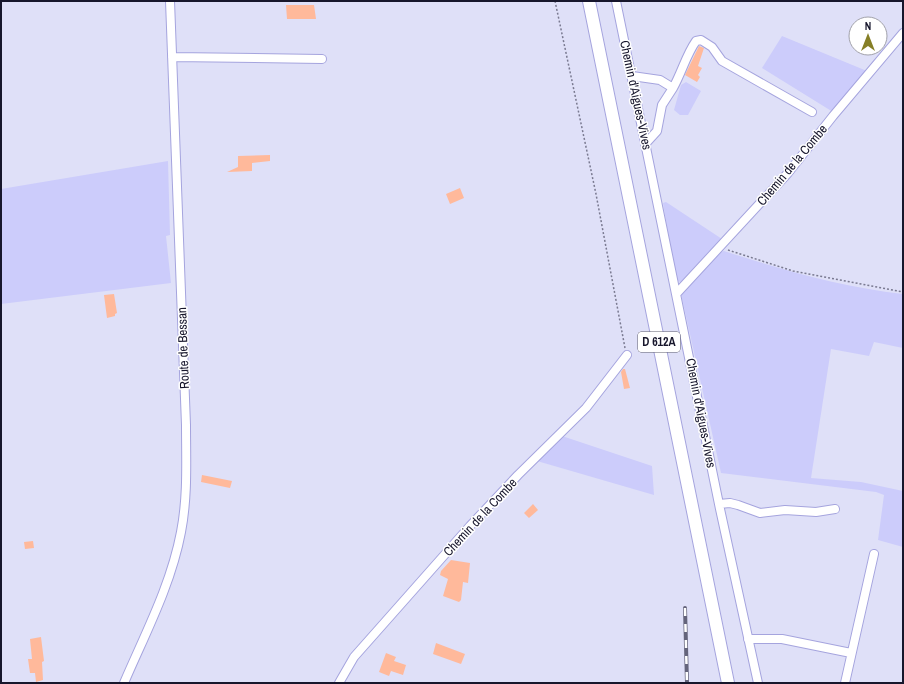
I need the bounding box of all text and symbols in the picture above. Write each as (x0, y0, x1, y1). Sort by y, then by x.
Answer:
north arrow (848, 16, 888, 56)
text: N (865, 19, 871, 33)
street label: Chemin d'Aigues-Vives (616, 39, 656, 151)
street label: Chemin de la Combe (753, 121, 831, 209)
street label: Route de Bessan (173, 307, 193, 389)
road number: D 612A (638, 332, 680, 352)
street label: Chemin d'Aigues-Vives (682, 357, 720, 469)
street label: Chemin de la Combe (439, 474, 521, 560)

